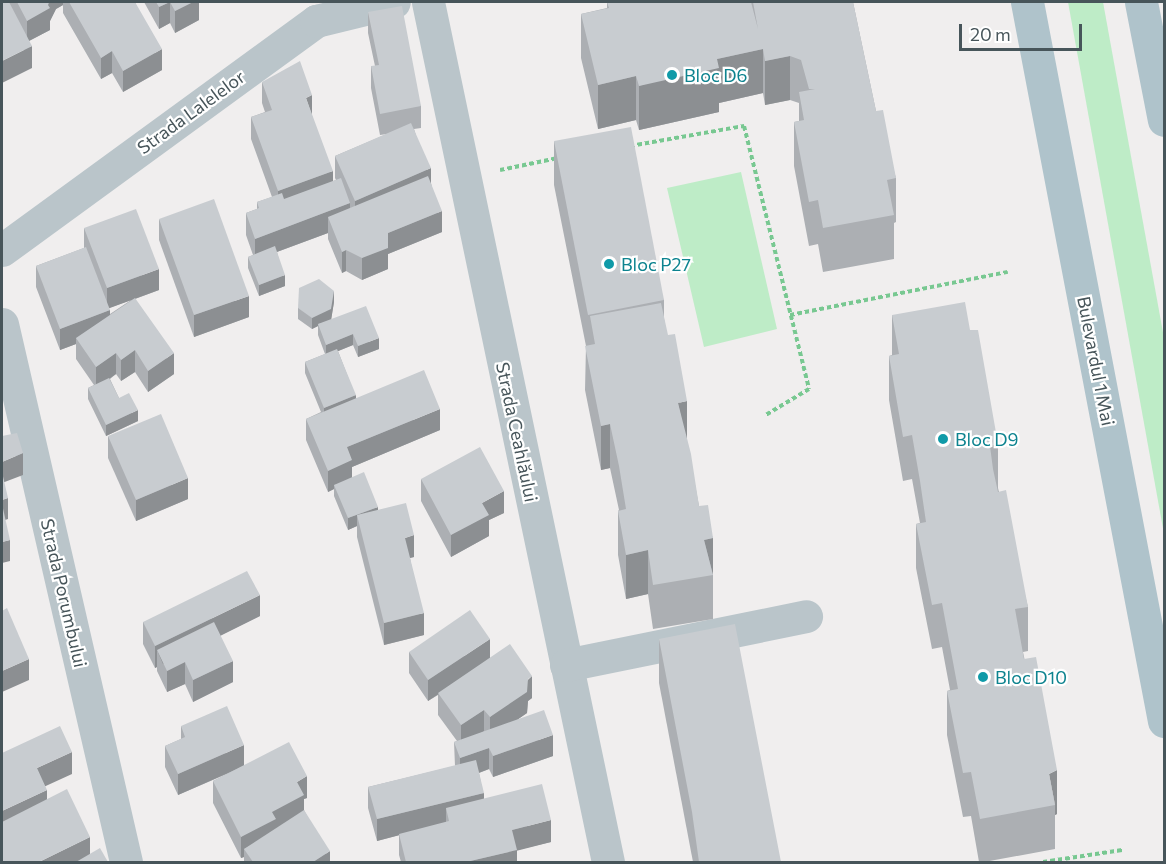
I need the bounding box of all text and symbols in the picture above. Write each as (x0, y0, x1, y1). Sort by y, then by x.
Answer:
scale bar (962, 12, 1085, 50)
text: 20 m (970, 23, 1011, 45)
place label: Bloc D6 (684, 64, 747, 86)
street label: Strada Lalelelor (133, 66, 249, 158)
marker: Bloc D6 (665, 68, 679, 82)
place label: Bloc P27 (621, 253, 691, 275)
marker: Bloc P27 (602, 257, 616, 271)
street label: Bulevardul 1 Mai (1073, 294, 1119, 428)
street label: Strada Ceahlăului (492, 360, 542, 504)
place label: Bloc D9 (955, 428, 1018, 450)
marker: Bloc D9 (936, 432, 950, 446)
street label: Strada Porumbului (36, 516, 92, 670)
place label: Bloc D10 (995, 666, 1067, 688)
marker: Bloc D10 (976, 670, 990, 684)

